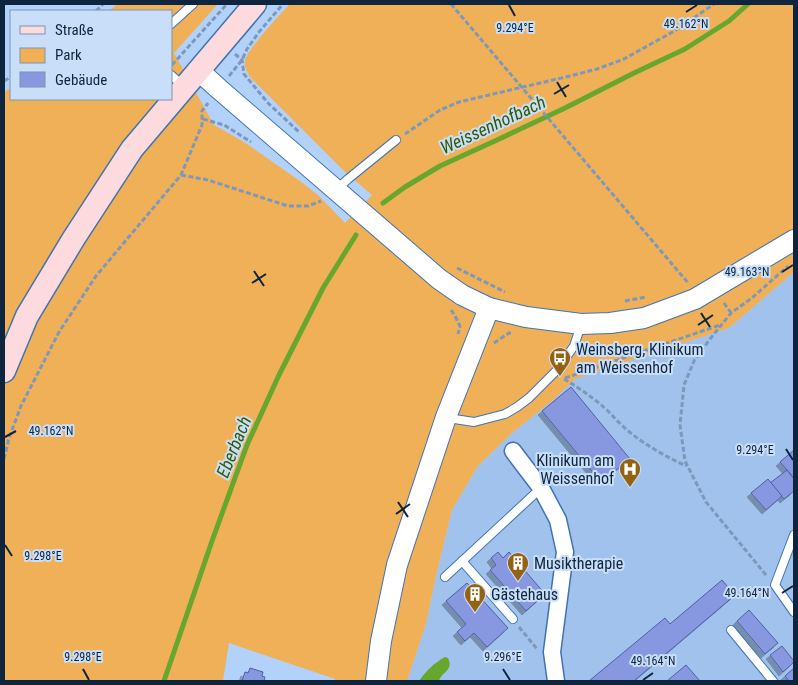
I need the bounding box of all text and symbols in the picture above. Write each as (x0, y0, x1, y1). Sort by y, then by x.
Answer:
legend (10, 10, 172, 100)
text: 49.162°N (664, 17, 708, 31)
text: Straße (55, 21, 94, 39)
text: 9.294°E (496, 21, 534, 35)
text: Park (55, 46, 82, 64)
text: Gebäude (55, 71, 107, 89)
water label: Weissenhofbach (437, 91, 549, 158)
text: 49.163°N (725, 265, 769, 279)
place label: Weinsberg, Klinikum am Weissenhof (576, 340, 703, 377)
bus stop icon: Weinsberg, Klinikum am Weissenhof (548, 346, 572, 377)
water label: Eberbach (212, 413, 255, 481)
text: 49.162°N (29, 424, 73, 438)
text: 9.294°E (736, 443, 774, 457)
place label: Klinikum am Weissenhof (536, 451, 614, 488)
hospital icon: Klinikum am Weissenhof (618, 457, 642, 488)
text: 9.298°E (24, 549, 62, 563)
building icon: Musiktherapie (506, 551, 530, 582)
place label: Musiktherapie (534, 554, 623, 573)
building icon: Gästehaus (463, 582, 487, 613)
place label: Gästehaus (491, 585, 558, 604)
text: 49.164°N (725, 586, 769, 600)
text: 9.298°E (64, 650, 102, 664)
text: 9.296°E (484, 650, 522, 664)
text: 49.164°N (631, 654, 675, 668)

